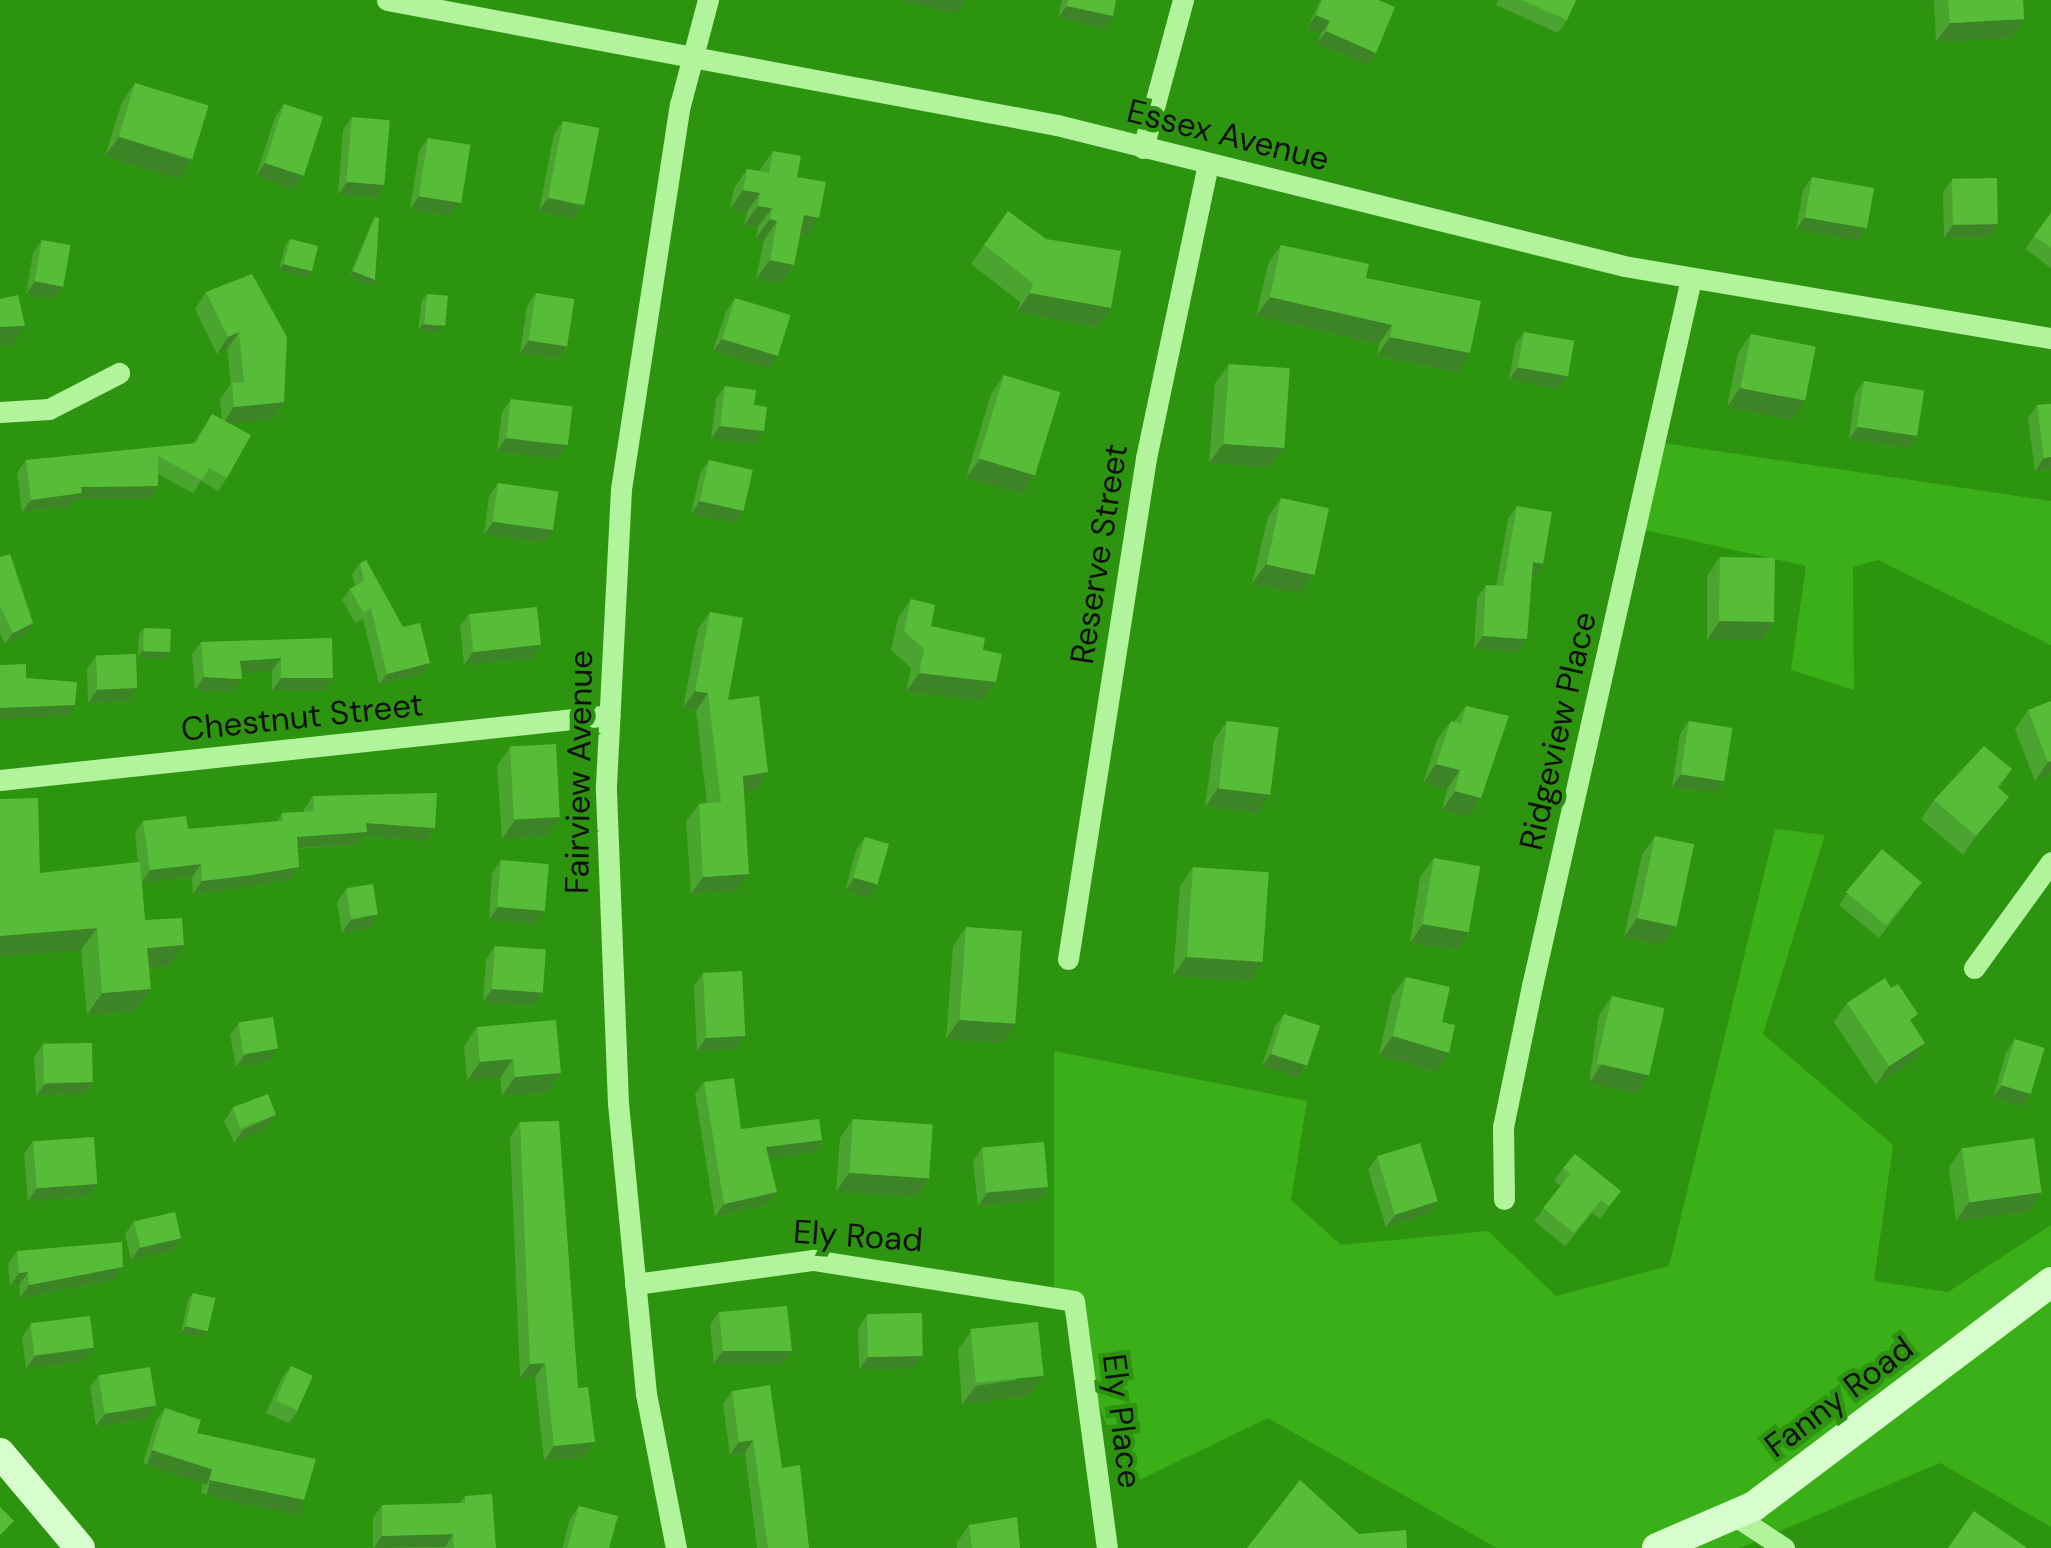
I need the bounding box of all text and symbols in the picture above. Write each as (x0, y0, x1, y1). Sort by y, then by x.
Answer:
street label: Essex Avenue (1123, 91, 1333, 179)
street label: Reserve Street (1062, 441, 1136, 667)
street label: Ridgeview Place (1511, 608, 1605, 854)
street label: Fairview Avenue (557, 650, 601, 894)
street label: Chestnut Street (179, 685, 425, 749)
street label: Ely Road (792, 1212, 924, 1260)
street label: Fanny Road (1757, 1328, 1921, 1466)
street label: Ely Place (1094, 1351, 1150, 1491)

